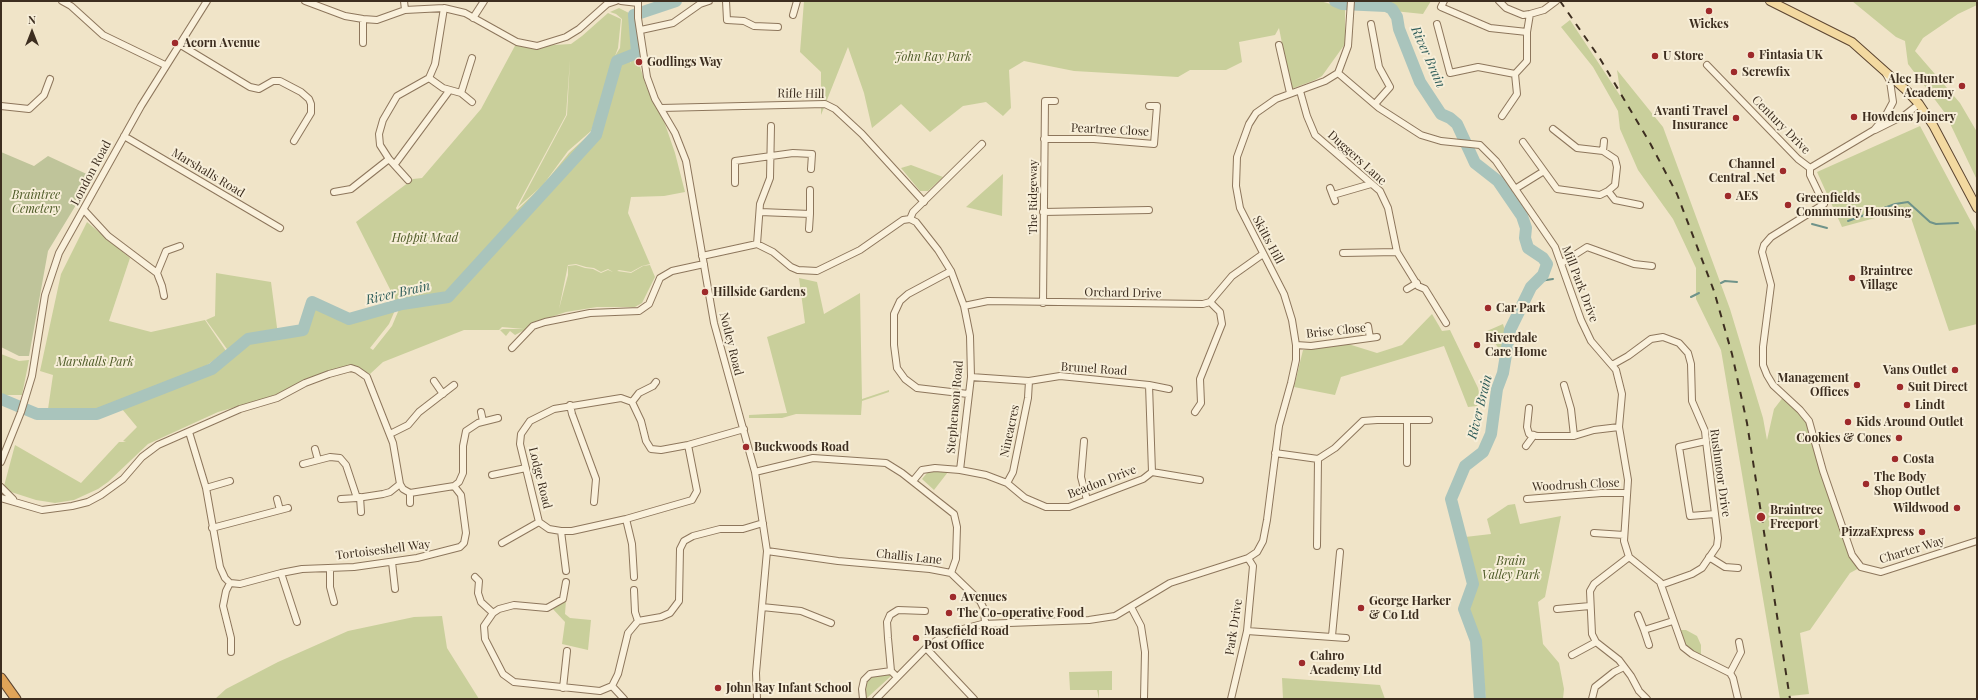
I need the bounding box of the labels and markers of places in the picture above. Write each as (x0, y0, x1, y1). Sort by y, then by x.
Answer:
marker: Wickes (1704, 6, 1714, 16)
place label: Wickes (1689, 17, 1729, 31)
place label: Acorn Avenue (183, 36, 260, 50)
marker: Acorn Avenue (170, 38, 180, 48)
place label: Fintasia UK (1759, 48, 1823, 62)
place label: U Store (1663, 49, 1704, 63)
marker: Fintasia UK (1746, 50, 1756, 60)
marker: U Store (1650, 51, 1660, 61)
place label: Godlings Way (647, 55, 723, 69)
marker: Godlings Way (634, 57, 644, 67)
place label: Screwfix (1742, 65, 1790, 79)
marker: Screwfix (1729, 67, 1739, 77)
place label: Alec Hunter Academy (1888, 72, 1954, 100)
marker: Alec Hunter Academy (1957, 81, 1967, 91)
place label: Avanti Travel Insurance (1654, 104, 1728, 132)
place label: Howdens Joinery (1862, 110, 1956, 124)
marker: Howdens Joinery (1849, 112, 1859, 122)
marker: Avanti Travel Insurance (1731, 113, 1741, 123)
place label: Channel Central .Net (1709, 157, 1775, 185)
marker: Channel Central .Net (1778, 166, 1788, 176)
place label: AES (1736, 189, 1758, 203)
marker: AES (1723, 191, 1733, 201)
place label: Greenfields Community Housing (1796, 191, 1911, 219)
marker: Greenfields Community Housing (1783, 200, 1793, 210)
place label: Braintree Village (1860, 264, 1913, 292)
marker: Braintree Village (1847, 273, 1857, 283)
place label: Hillside Gardens (713, 285, 806, 299)
marker: Hillside Gardens (700, 287, 710, 297)
place label: Car Park (1496, 301, 1545, 315)
marker: Car Park (1483, 303, 1493, 313)
place label: Riverdale Care Home (1485, 331, 1547, 359)
marker: Riverdale Care Home (1472, 340, 1482, 350)
place label: Vans Outlet (1883, 363, 1947, 377)
marker: Vans Outlet (1950, 365, 1960, 375)
place label: Management Offices (1777, 371, 1849, 399)
marker: Management Offices (1852, 380, 1862, 390)
place label: Suit Direct (1908, 380, 1968, 394)
marker: Suit Direct (1895, 382, 1905, 392)
place label: Lindt (1915, 398, 1945, 412)
marker: Lindt (1902, 400, 1912, 410)
place label: Kids Around Outlet (1856, 415, 1964, 429)
marker: Kids Around Outlet (1843, 417, 1853, 427)
place label: Cookies & Cones (1796, 431, 1891, 445)
marker: Cookies & Cones (1894, 433, 1904, 443)
place label: Buckwoods Road (754, 440, 849, 454)
marker: Buckwoods Road (741, 442, 751, 452)
place label: Costa (1903, 452, 1934, 466)
marker: Costa (1890, 454, 1900, 464)
place label: The Body Shop Outlet (1874, 470, 1940, 498)
marker: The Body Shop Outlet (1861, 479, 1871, 489)
place label: Wildwood (1893, 501, 1949, 515)
place label: Braintree Freeport (1770, 503, 1823, 531)
marker: Wildwood (1952, 503, 1962, 513)
marker: Braintree Freeport (1755, 511, 1767, 523)
place label: PizzaExpress (1841, 525, 1914, 539)
marker: PizzaExpress (1917, 527, 1927, 537)
place label: Avenues (961, 590, 1007, 604)
marker: Avenues (948, 592, 958, 602)
place label: George Harker & Co Ltd (1369, 594, 1451, 622)
marker: George Harker & Co Ltd (1356, 603, 1366, 613)
place label: The Co-operative Food (957, 606, 1084, 620)
marker: The Co-operative Food (944, 608, 954, 618)
place label: Masefield Road Post Office (924, 624, 1009, 652)
marker: Masefield Road Post Office (911, 633, 921, 643)
place label: Cahro Academy Ltd (1310, 649, 1382, 677)
marker: Cahro Academy Ltd (1297, 658, 1307, 668)
place label: John Ray Infant School (726, 681, 852, 695)
marker: John Ray Infant School (713, 683, 723, 693)

